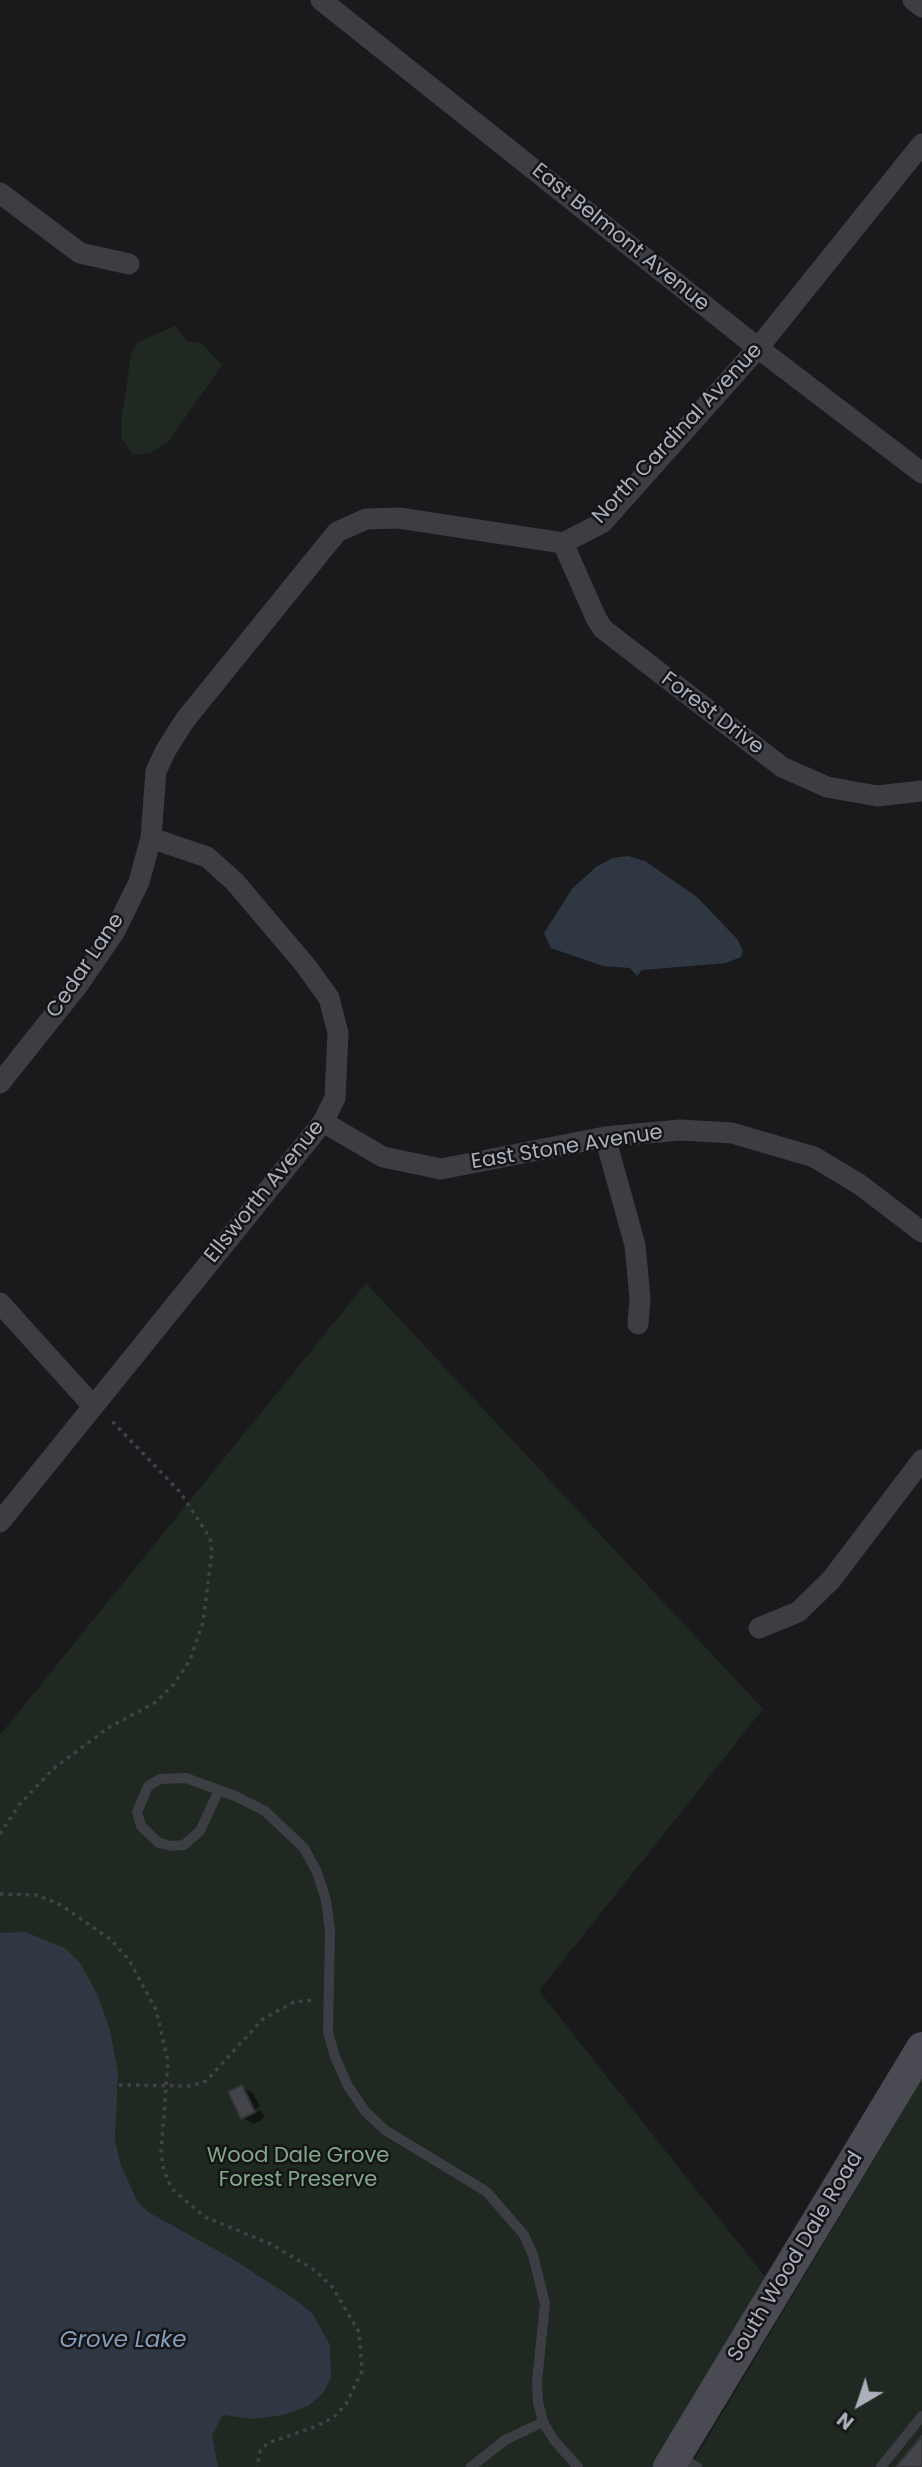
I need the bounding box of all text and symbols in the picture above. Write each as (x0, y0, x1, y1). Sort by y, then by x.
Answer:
street label: East Belmont Avenue (526, 159, 714, 317)
street label: North Cardinal Avenue (588, 339, 768, 529)
street label: Forest Drive (656, 667, 768, 761)
street label: Cedar Lane (42, 909, 130, 1023)
street label: Ellsworth Avenue (200, 1116, 330, 1268)
street label: East Stone Avenue (469, 1120, 665, 1176)
park label: Wood Dale Grove Forest Preserve (207, 2144, 389, 2194)
street label: South Wood Dale Road (723, 2147, 869, 2367)
water label: Grove Lake (60, 2327, 186, 2355)
north arrow (824, 2369, 894, 2439)
text: N (831, 2406, 860, 2436)

